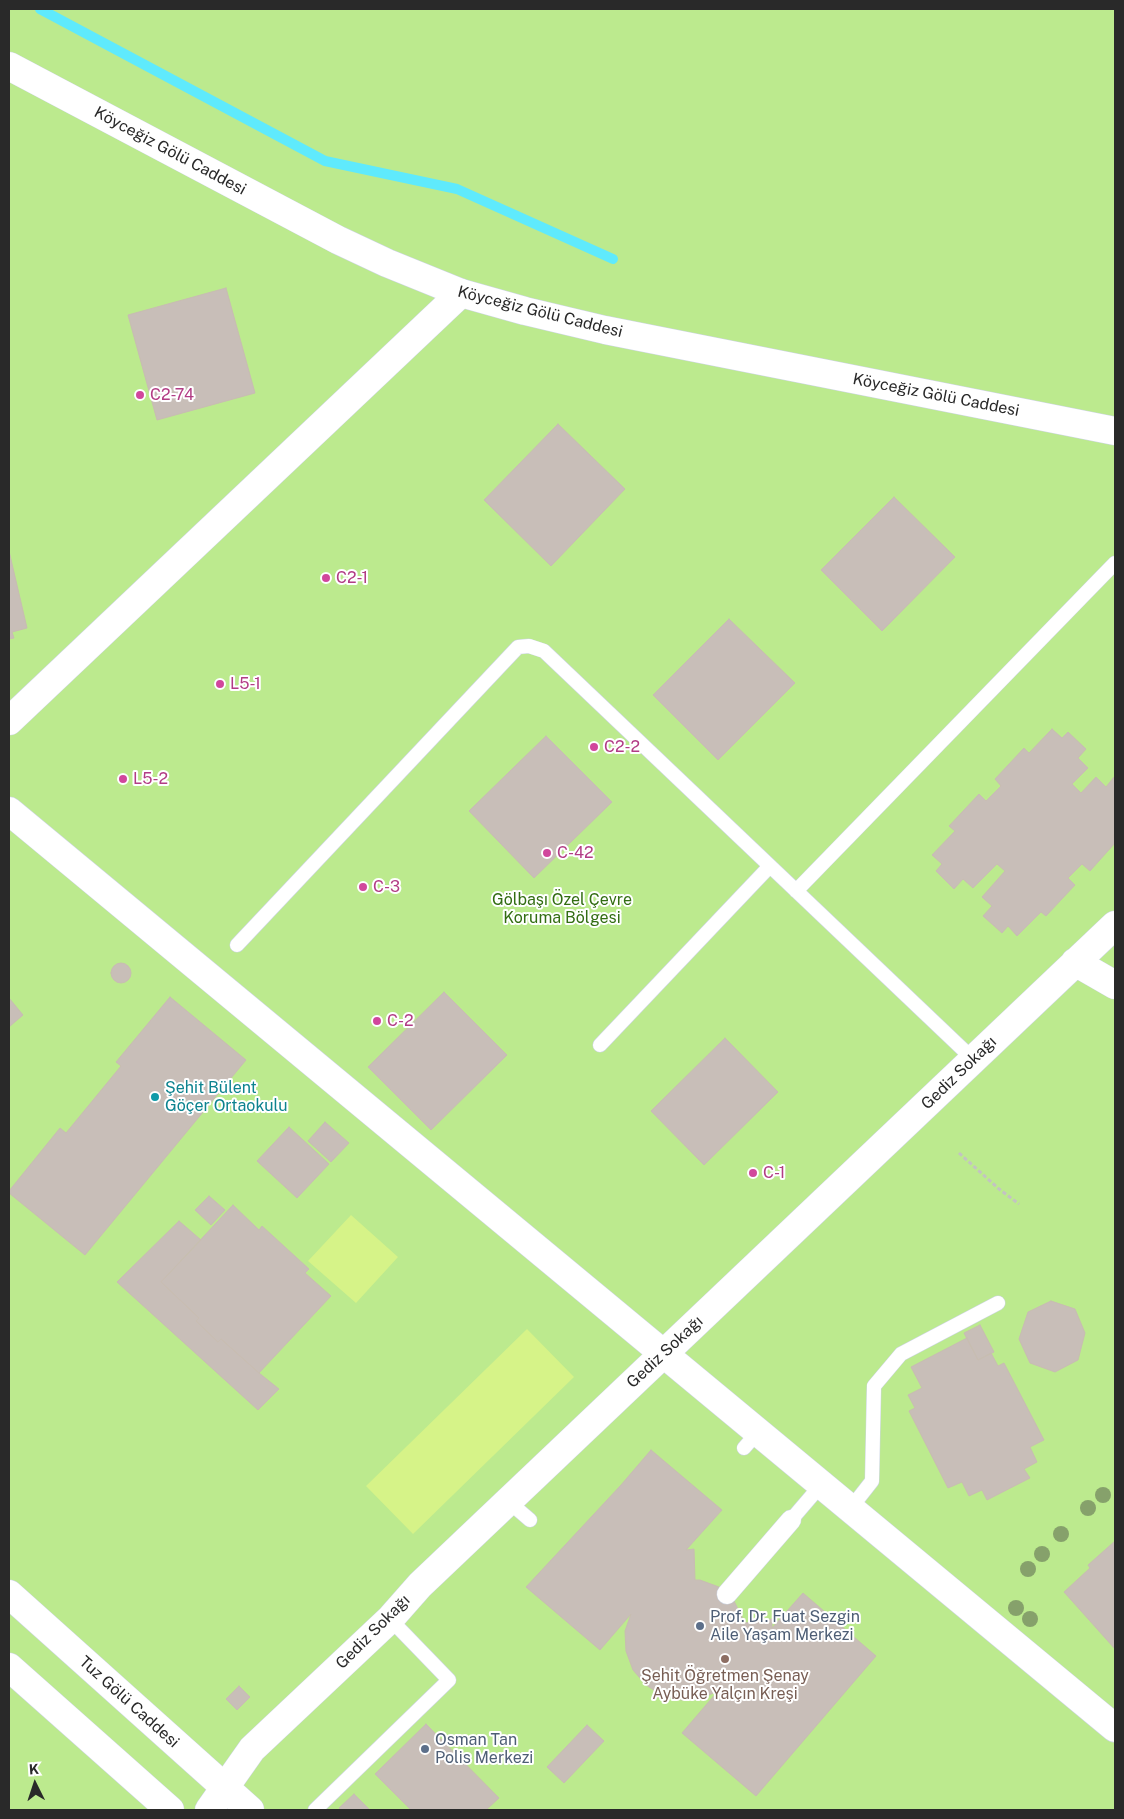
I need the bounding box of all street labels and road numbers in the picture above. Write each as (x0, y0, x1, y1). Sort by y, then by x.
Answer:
street label: Köyceğiz Gölü Caddesi (91, 103, 249, 199)
street label: Köyceğiz Gölü Caddesi (455, 282, 625, 342)
street label: Köyceğiz Gölü Caddesi (851, 369, 1021, 421)
street label: Gediz Sokağı (917, 1032, 1001, 1114)
street label: Gediz Sokağı (623, 1312, 707, 1392)
street label: Gediz Sokağı (332, 1591, 414, 1673)
street label: Tuz Gölü Caddesi (75, 1652, 183, 1752)

